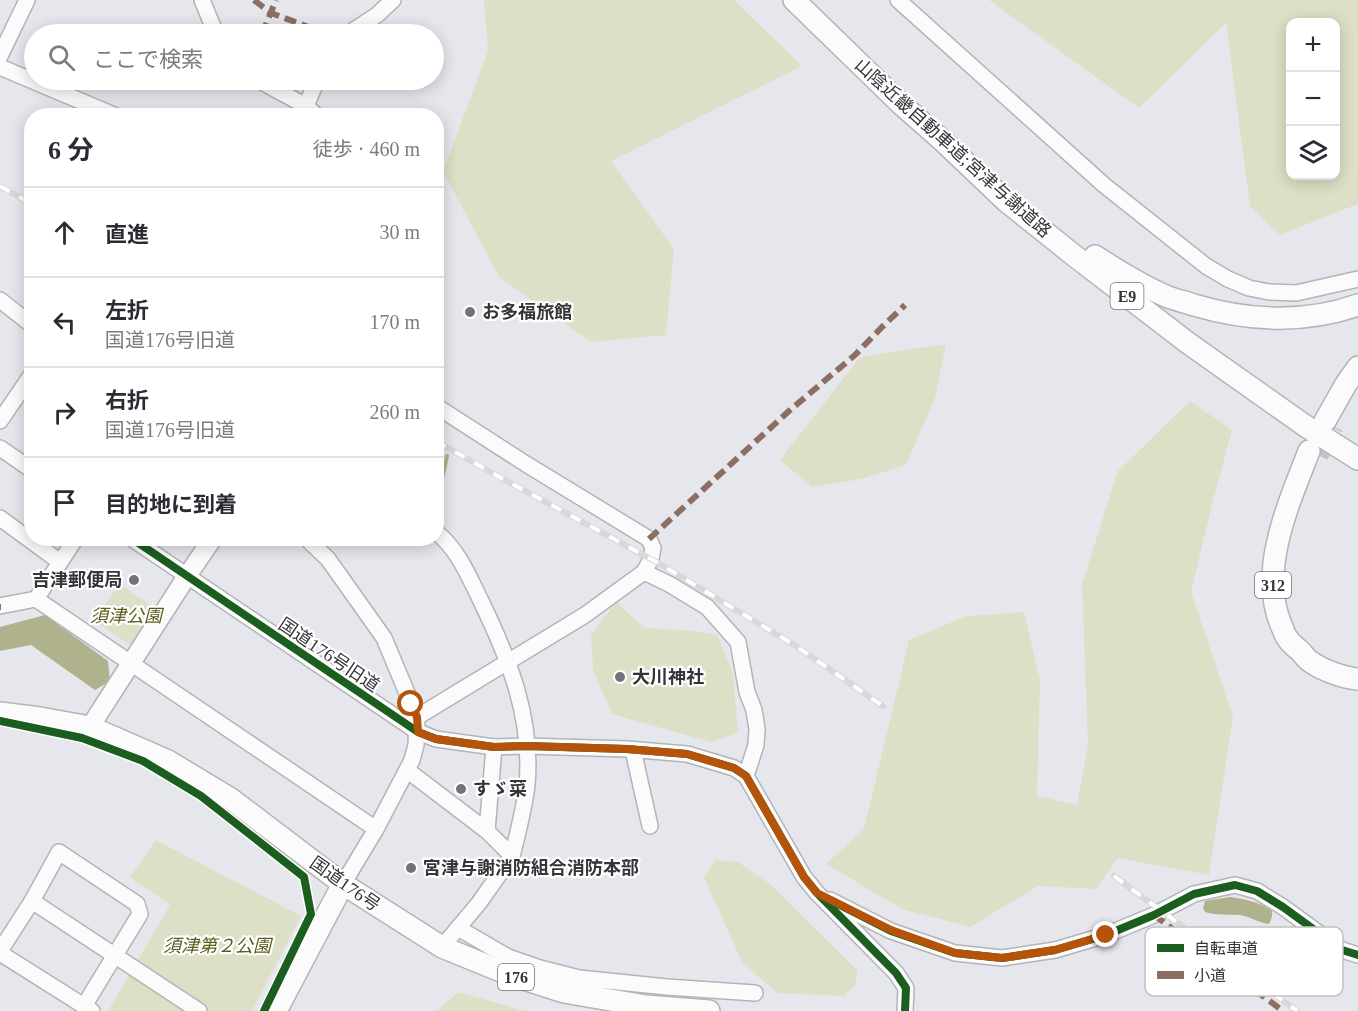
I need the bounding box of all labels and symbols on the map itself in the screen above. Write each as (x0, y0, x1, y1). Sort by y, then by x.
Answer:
street label: 山陰近畿自動車道;宮津与謝道路 (851, 55, 1055, 241)
road number: E9 (1110, 283, 1144, 309)
place label: お多福旅館 (482, 302, 572, 322)
marker: お多福旅館 (463, 305, 477, 319)
place label: 吉津郵便局 (32, 570, 122, 590)
road number: 312 (1255, 572, 1291, 598)
marker: 吉津郵便局 (127, 573, 141, 587)
park label: 須津公園 (90, 606, 165, 626)
street label: 国道176号旧道 (275, 614, 383, 696)
place label: 大川神社 (632, 667, 704, 687)
marker: 大川神社 (613, 670, 627, 684)
route start (397, 690, 423, 716)
place label: すゞ菜 (473, 779, 527, 799)
marker: すゞ菜 (454, 782, 468, 796)
street label: 国道176号 (306, 853, 384, 915)
place label: 宮津与謝消防組合消防本部 (423, 858, 639, 878)
marker: 宮津与謝消防組合消防本部 (404, 861, 418, 875)
route end (1092, 921, 1118, 947)
legend (1145, 927, 1343, 996)
park label: 須津第２公園 (163, 936, 274, 956)
text: 自転車道 (1194, 940, 1258, 957)
road number: 176 (498, 964, 534, 990)
text: 小道 (1194, 967, 1226, 984)

